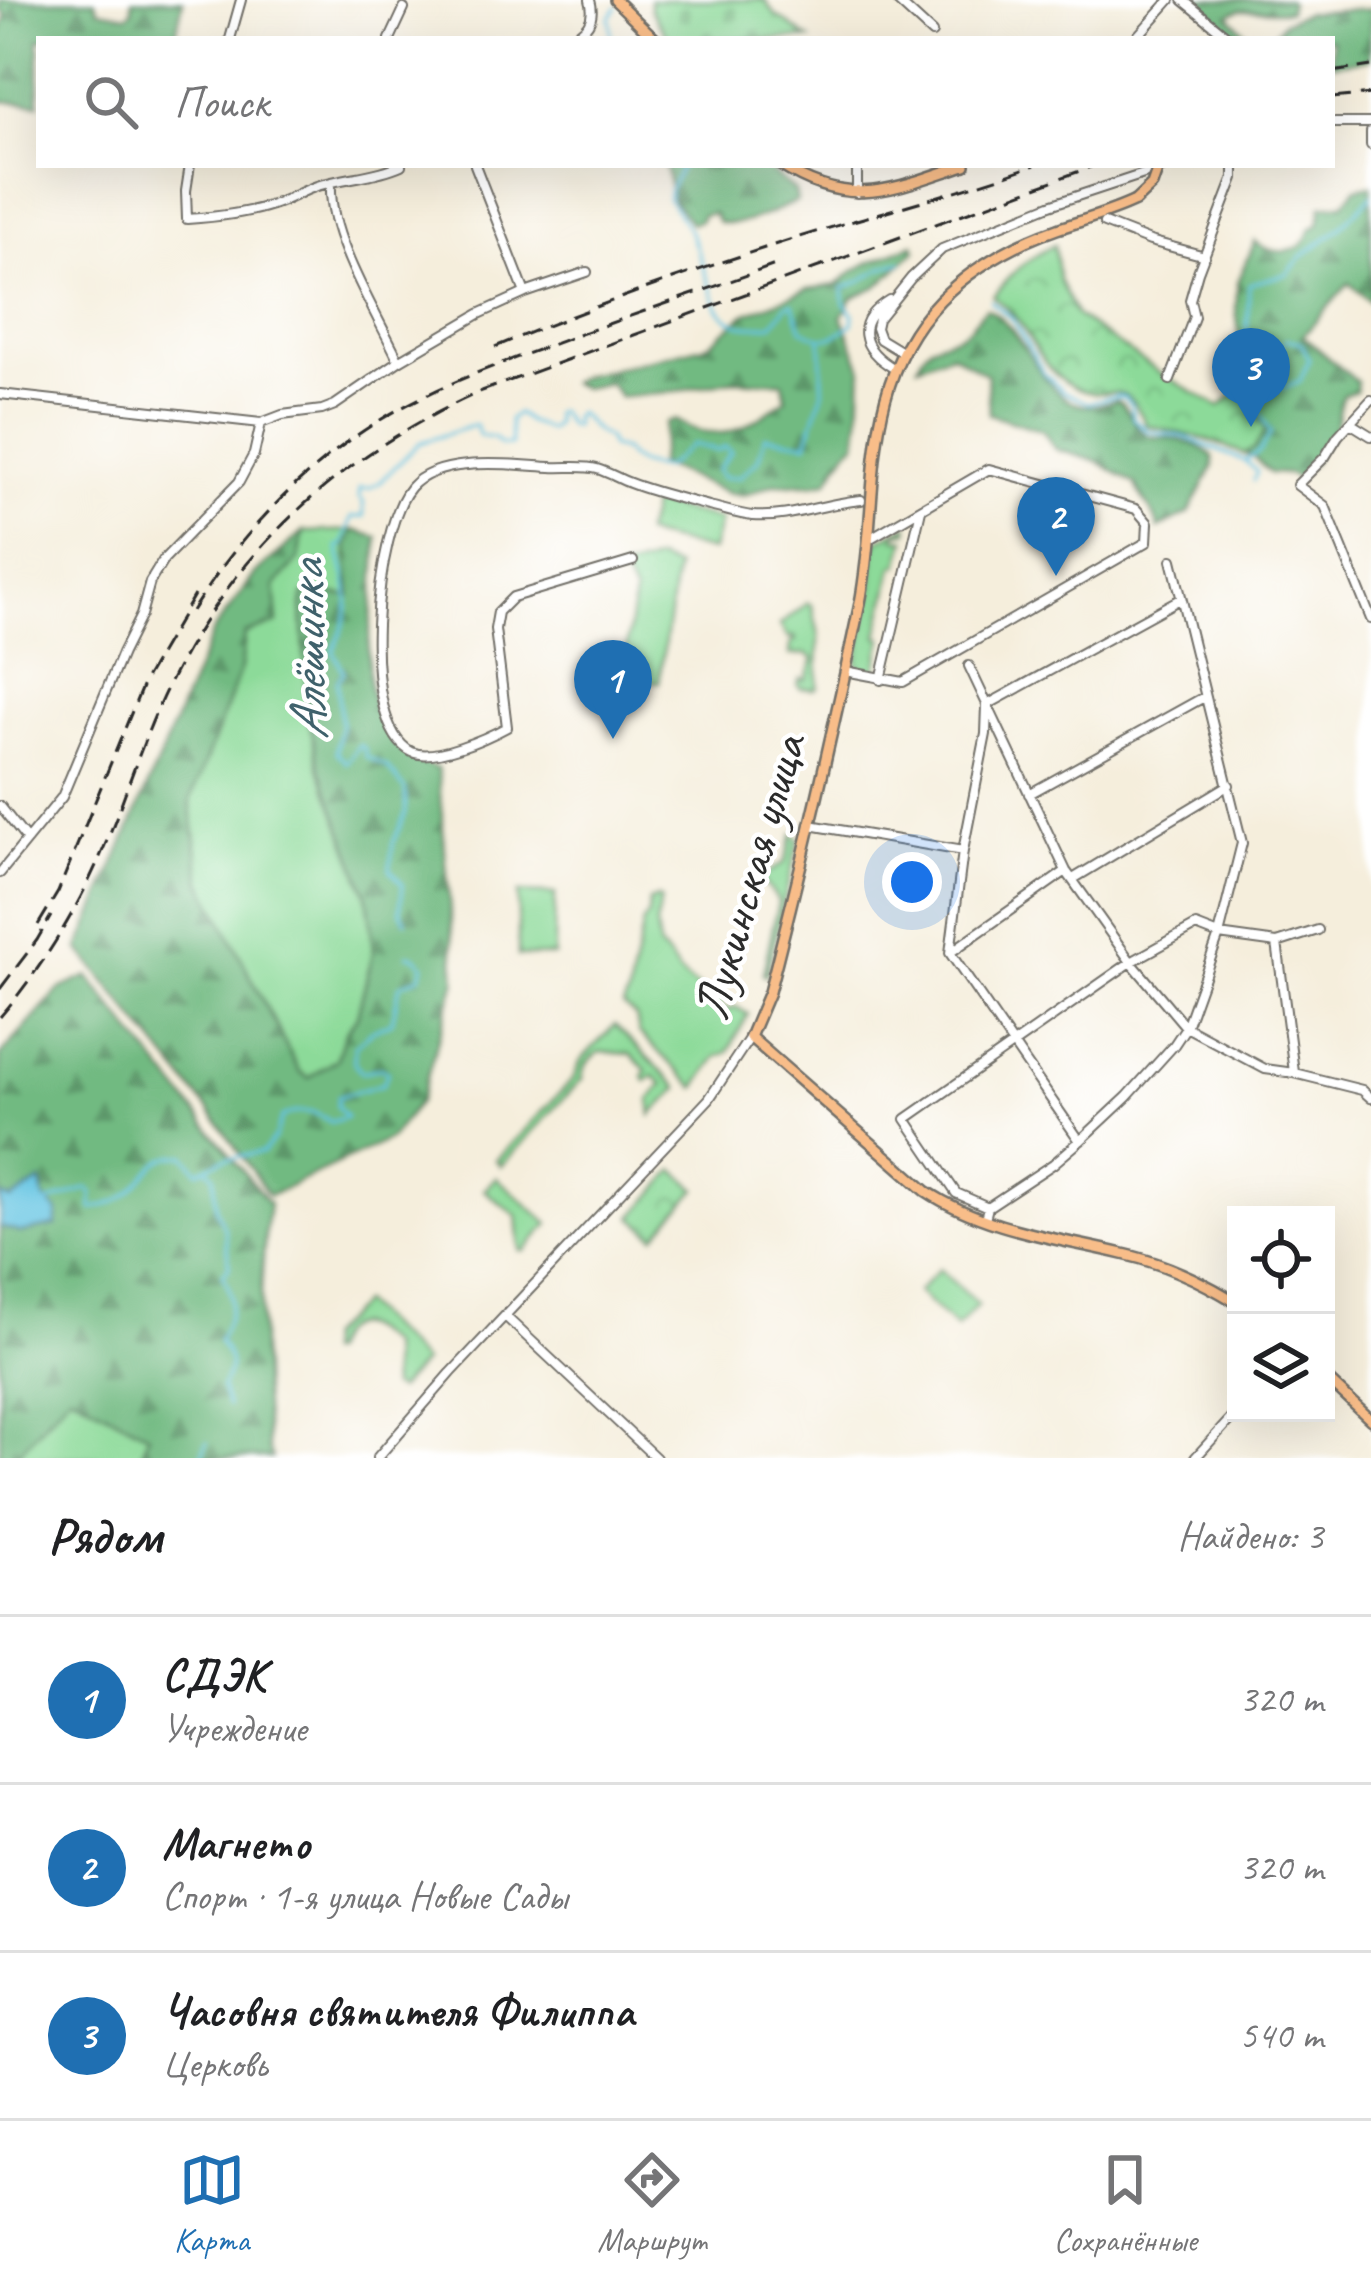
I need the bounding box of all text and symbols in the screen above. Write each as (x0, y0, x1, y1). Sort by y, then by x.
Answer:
search box (36, 36, 1335, 168)
icon: search (78, 69, 144, 135)
text: Поиск (174, 74, 269, 131)
pin: 3 (1212, 328, 1290, 427)
pin: 2 (1017, 477, 1095, 576)
water label: Алёшинка (271, 557, 343, 741)
pin: 1 (574, 640, 652, 739)
street label: Лукинская улица (678, 724, 821, 1027)
your location (882, 852, 942, 912)
map controls (1227, 1206, 1335, 1422)
button: locate (1227, 1206, 1335, 1314)
button: layers (1227, 1314, 1335, 1422)
text: Рядом (48, 1504, 162, 1568)
text: Найдено: 3 (1178, 1512, 1323, 1561)
text: СДЭК (162, 1647, 265, 1704)
text: 1 (78, 1675, 96, 1724)
text: 320 m (1239, 1675, 1323, 1724)
text: Учреждение (162, 1704, 307, 1753)
text: Магнето (162, 1815, 310, 1872)
text: 2 (78, 1843, 96, 1892)
text: 320 m (1239, 1843, 1323, 1892)
text: Спорт · 1-я улица Новые Сады (162, 1872, 568, 1921)
text: Часовня святителя Филиппа (162, 1983, 634, 2040)
text: 3 (78, 2011, 96, 2060)
text: 540 m (1239, 2011, 1323, 2060)
text: Церковь (162, 2040, 267, 2089)
tab: Карта (174, 2147, 249, 2261)
tab: Маршрут (597, 2147, 706, 2261)
tab: Сохранённые (1054, 2147, 1197, 2261)

